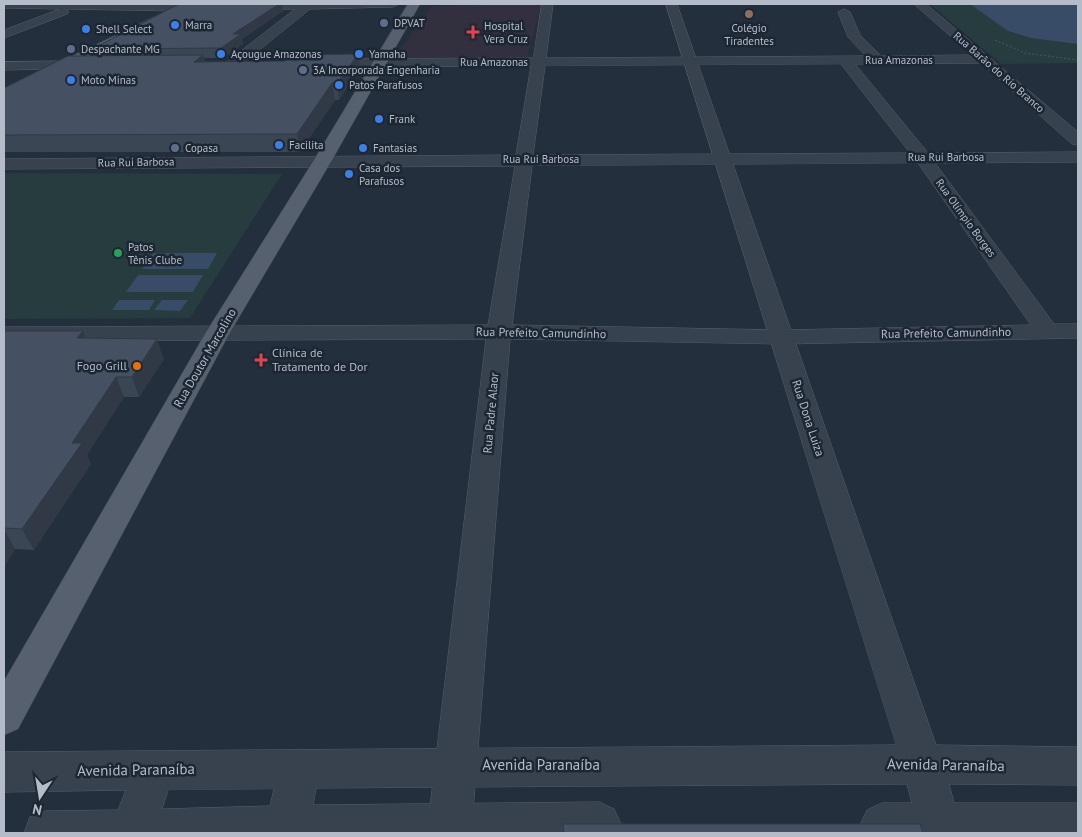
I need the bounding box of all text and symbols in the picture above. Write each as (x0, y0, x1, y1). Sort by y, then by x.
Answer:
marker: Colégio Tiradentes (743, 8, 755, 20)
place label: DPVAT (394, 16, 425, 30)
marker: DPVAT (378, 17, 390, 29)
place label: Marra (185, 18, 212, 32)
marker: Marra (169, 19, 181, 31)
place label: Hospital Vera Cruz (483, 19, 528, 46)
place label: Colégio Tiradentes (724, 21, 774, 48)
place label: Shell Select (96, 22, 152, 36)
marker: Shell Select (80, 23, 92, 35)
marker: Hospital Vera Cruz (466, 25, 480, 39)
street label: Rua Barão do Rio Branco (951, 29, 1047, 115)
place label: Despachante MG (81, 42, 160, 56)
marker: Despachante MG (65, 43, 77, 55)
place label: Açougue Amazonas (231, 47, 322, 61)
place label: Yamaha (369, 47, 406, 61)
marker: Açougue Amazonas (215, 48, 227, 60)
marker: Yamaha (353, 48, 365, 60)
street label: Rua Amazonas (865, 53, 933, 67)
street label: Rua Amazonas (460, 55, 528, 69)
place label: 3A Incorporada Engenharia (313, 63, 440, 77)
marker: 3A Incorporada Engenharia (297, 64, 309, 76)
place label: Moto Minas (81, 73, 136, 87)
marker: Moto Minas (65, 74, 77, 86)
place label: Patos Parafusos (349, 78, 423, 92)
marker: Patos Parafusos (333, 79, 345, 91)
place label: Frank (389, 112, 416, 126)
marker: Frank (373, 113, 385, 125)
place label: Facilita (289, 138, 323, 152)
marker: Facilita (273, 139, 285, 151)
place label: Copasa (185, 141, 218, 155)
place label: Fantasias (373, 141, 417, 155)
marker: Copasa (169, 142, 181, 154)
marker: Fantasias (357, 142, 369, 154)
street label: Rua Rui Barbosa (908, 150, 984, 164)
street label: Rua Rui Barbosa (503, 152, 579, 166)
street label: Rua Rui Barbosa (98, 154, 174, 170)
place label: Casa dos Parafusos (359, 161, 404, 188)
marker: Casa dos Parafusos (343, 168, 355, 180)
street label: Rua Olímpio Borges (933, 176, 999, 260)
place label: Patos Tênis Clube (128, 240, 182, 267)
marker: Patos Tênis Clube (112, 247, 124, 259)
street label: Rua Doutor Marcolino (170, 306, 239, 410)
street label: Rua Prefeito Camundinho (476, 324, 606, 341)
street label: Rua Prefeito Camundinho (881, 324, 1011, 341)
place label: Clínica de Tratamento de Dor (272, 345, 368, 374)
marker: Clínica de Tratamento de Dor (254, 353, 268, 367)
place label: Fogo Grill (77, 358, 127, 373)
marker: Fogo Grill (131, 360, 143, 372)
street label: Rua Padre Alaor (479, 372, 502, 454)
street label: Rua Dona Luiza (789, 378, 828, 458)
street label: Avenida Paranaíba (887, 754, 1005, 775)
street label: Avenida Paranaíba (482, 755, 600, 774)
street label: Avenida Paranaíba (77, 759, 195, 780)
north arrow (15, 772, 65, 822)
text: N (31, 800, 44, 819)

